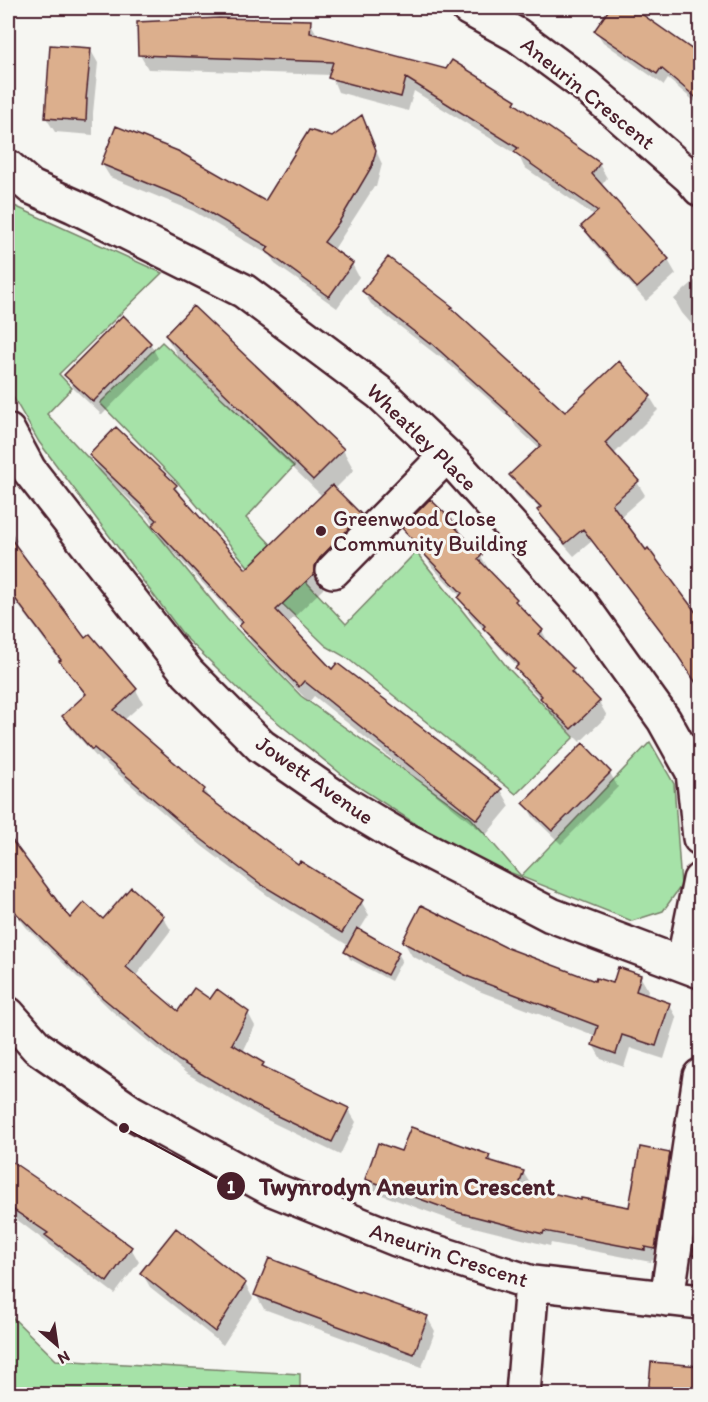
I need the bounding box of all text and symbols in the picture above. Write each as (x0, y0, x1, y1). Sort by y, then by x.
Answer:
street label: Aneurin Crescent (515, 31, 661, 155)
street label: Wheatley Place (361, 378, 483, 496)
place label: Greenwood Close Community Building (333, 505, 528, 557)
marker: Greenwood Close Community Building (314, 524, 328, 538)
street label: Jowett Avenue (251, 729, 379, 831)
callout: Twynrodyn Aneurin Crescent (216, 1165, 567, 1207)
text: Twynrodyn Aneurin Crescent (258, 1172, 555, 1202)
text: 1 (227, 1176, 236, 1198)
street label: Aneurin Crescent (366, 1217, 532, 1293)
north arrow (27, 1315, 87, 1375)
text: N (55, 1347, 73, 1369)

